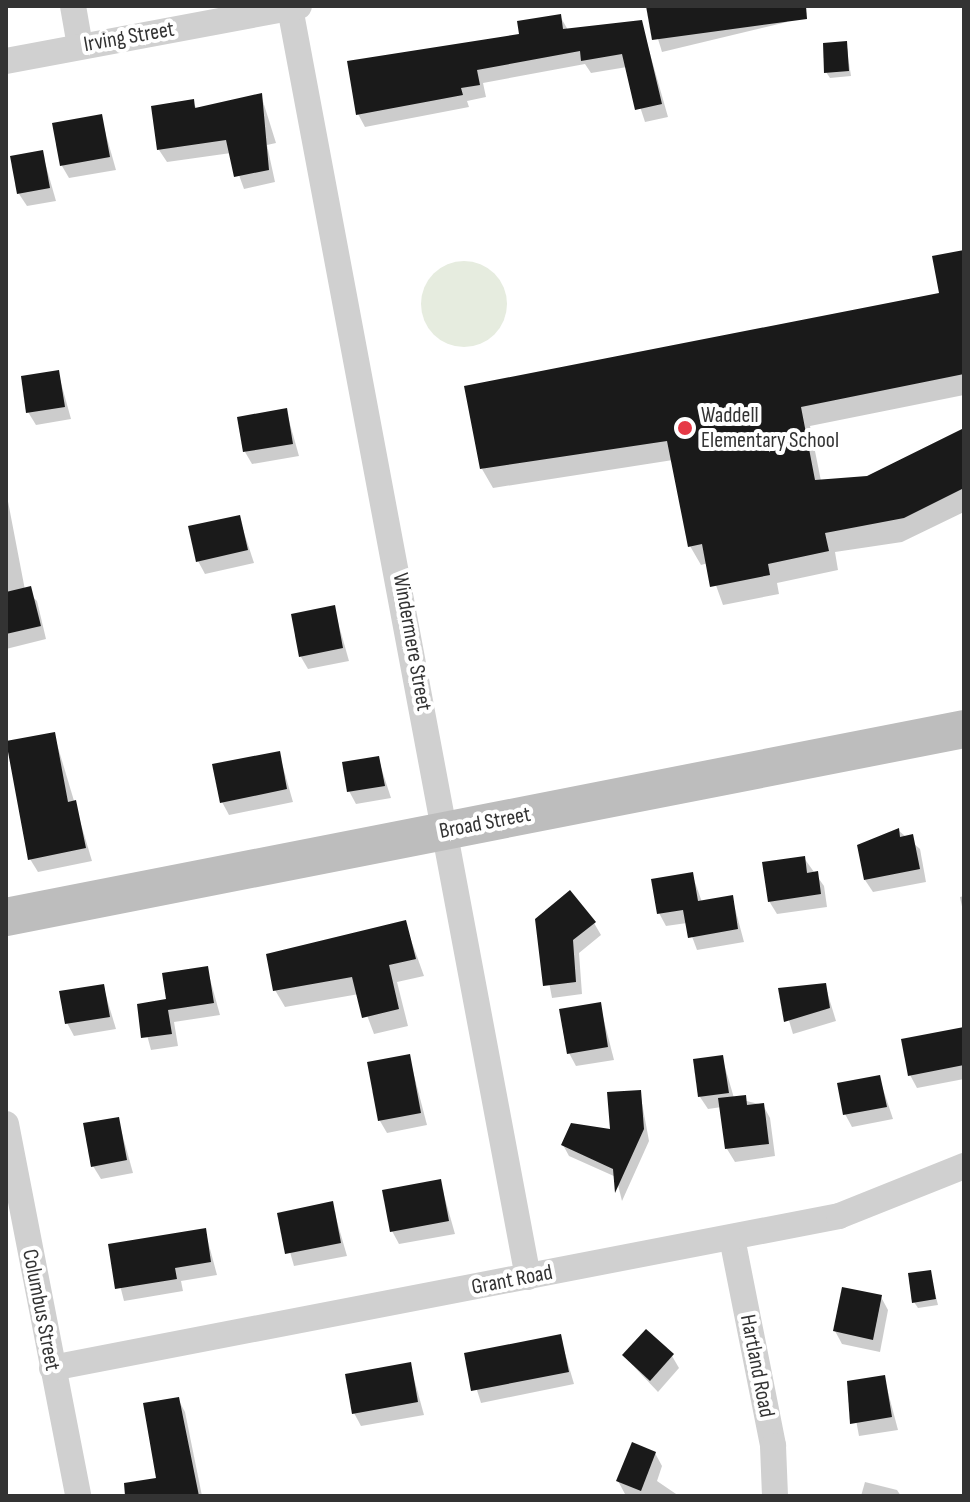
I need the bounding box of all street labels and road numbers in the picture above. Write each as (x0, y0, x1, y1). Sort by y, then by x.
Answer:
street label: Irving Street (82, 16, 176, 58)
street label: Windermere Street (387, 571, 437, 713)
street label: Broad Street (437, 801, 533, 845)
street label: Columbus Street (16, 1247, 66, 1373)
street label: Grant Road (469, 1259, 555, 1301)
street label: Hartland Road (734, 1312, 780, 1420)

